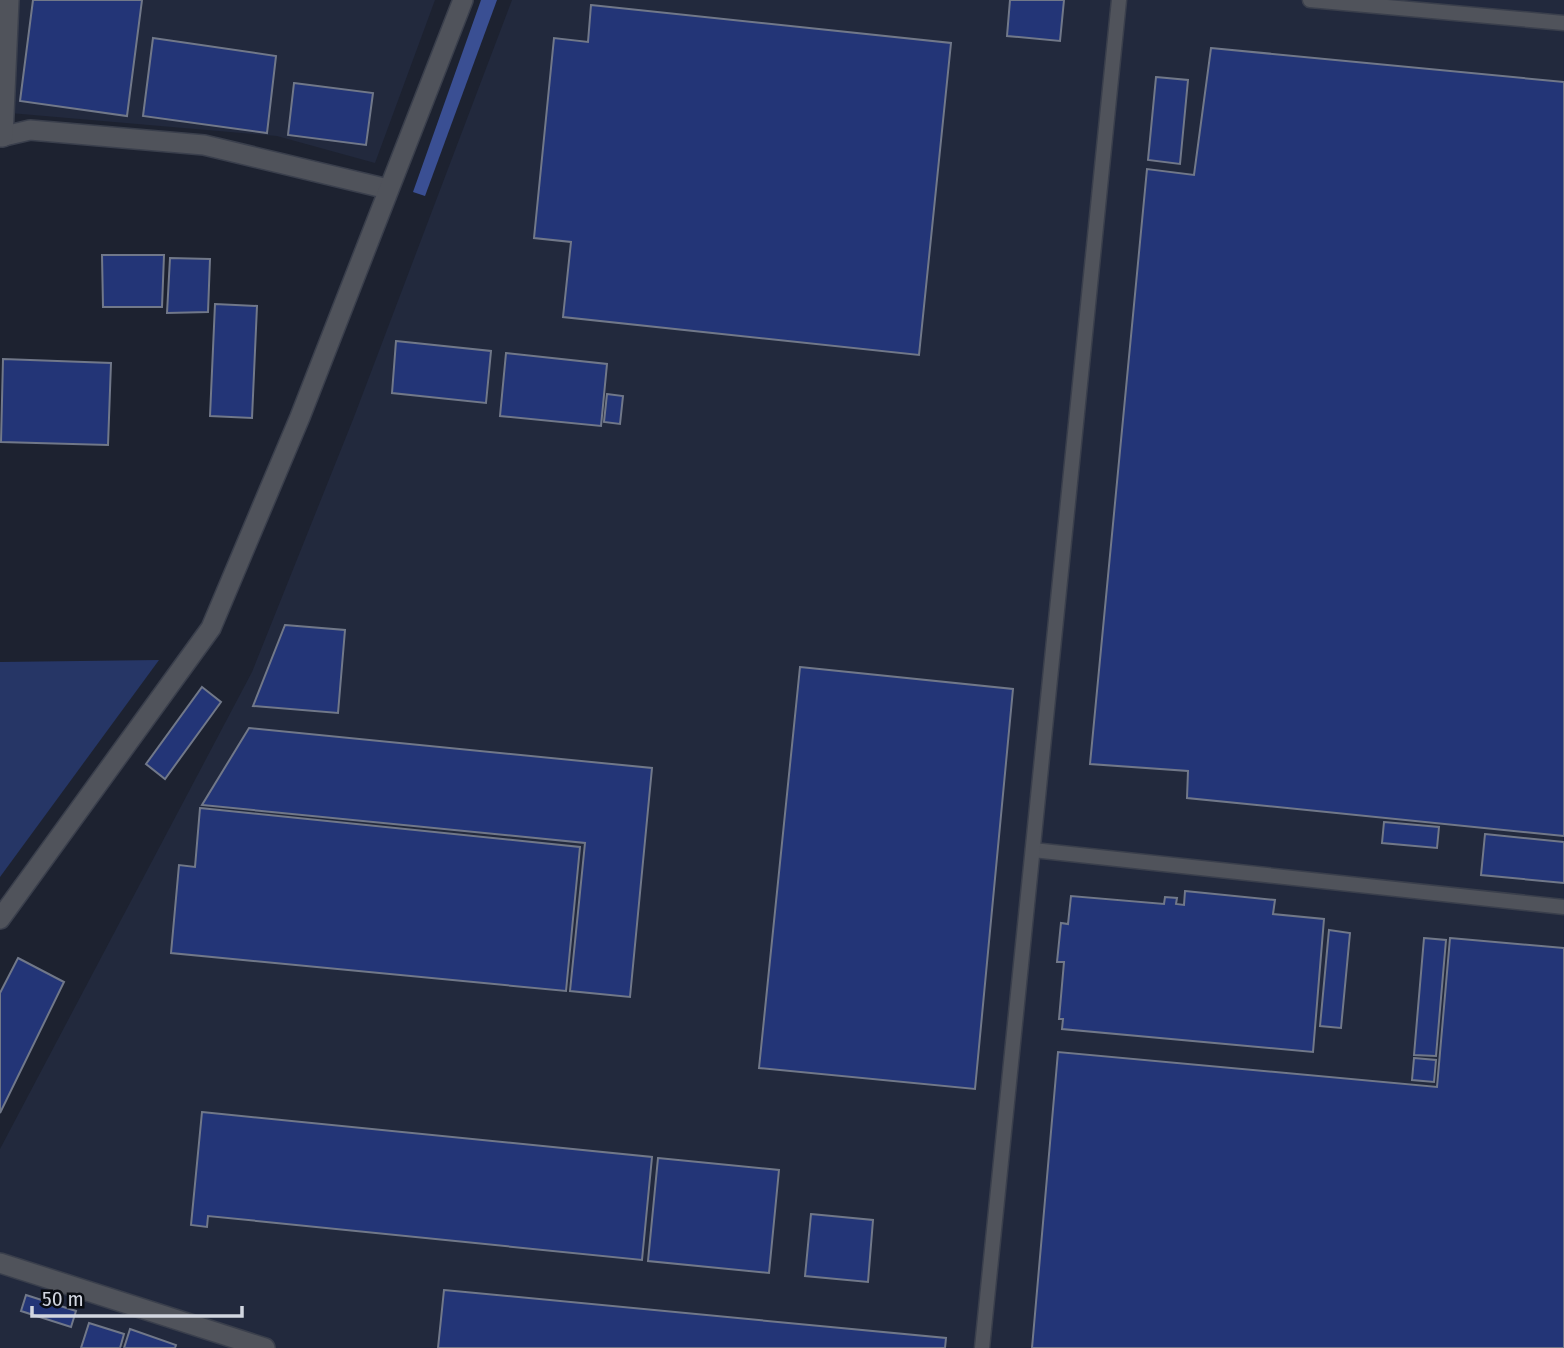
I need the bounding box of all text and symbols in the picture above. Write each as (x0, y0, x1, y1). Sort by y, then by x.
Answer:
scale bar (32, 1274, 242, 1318)
text: 50 m (42, 1286, 84, 1312)

